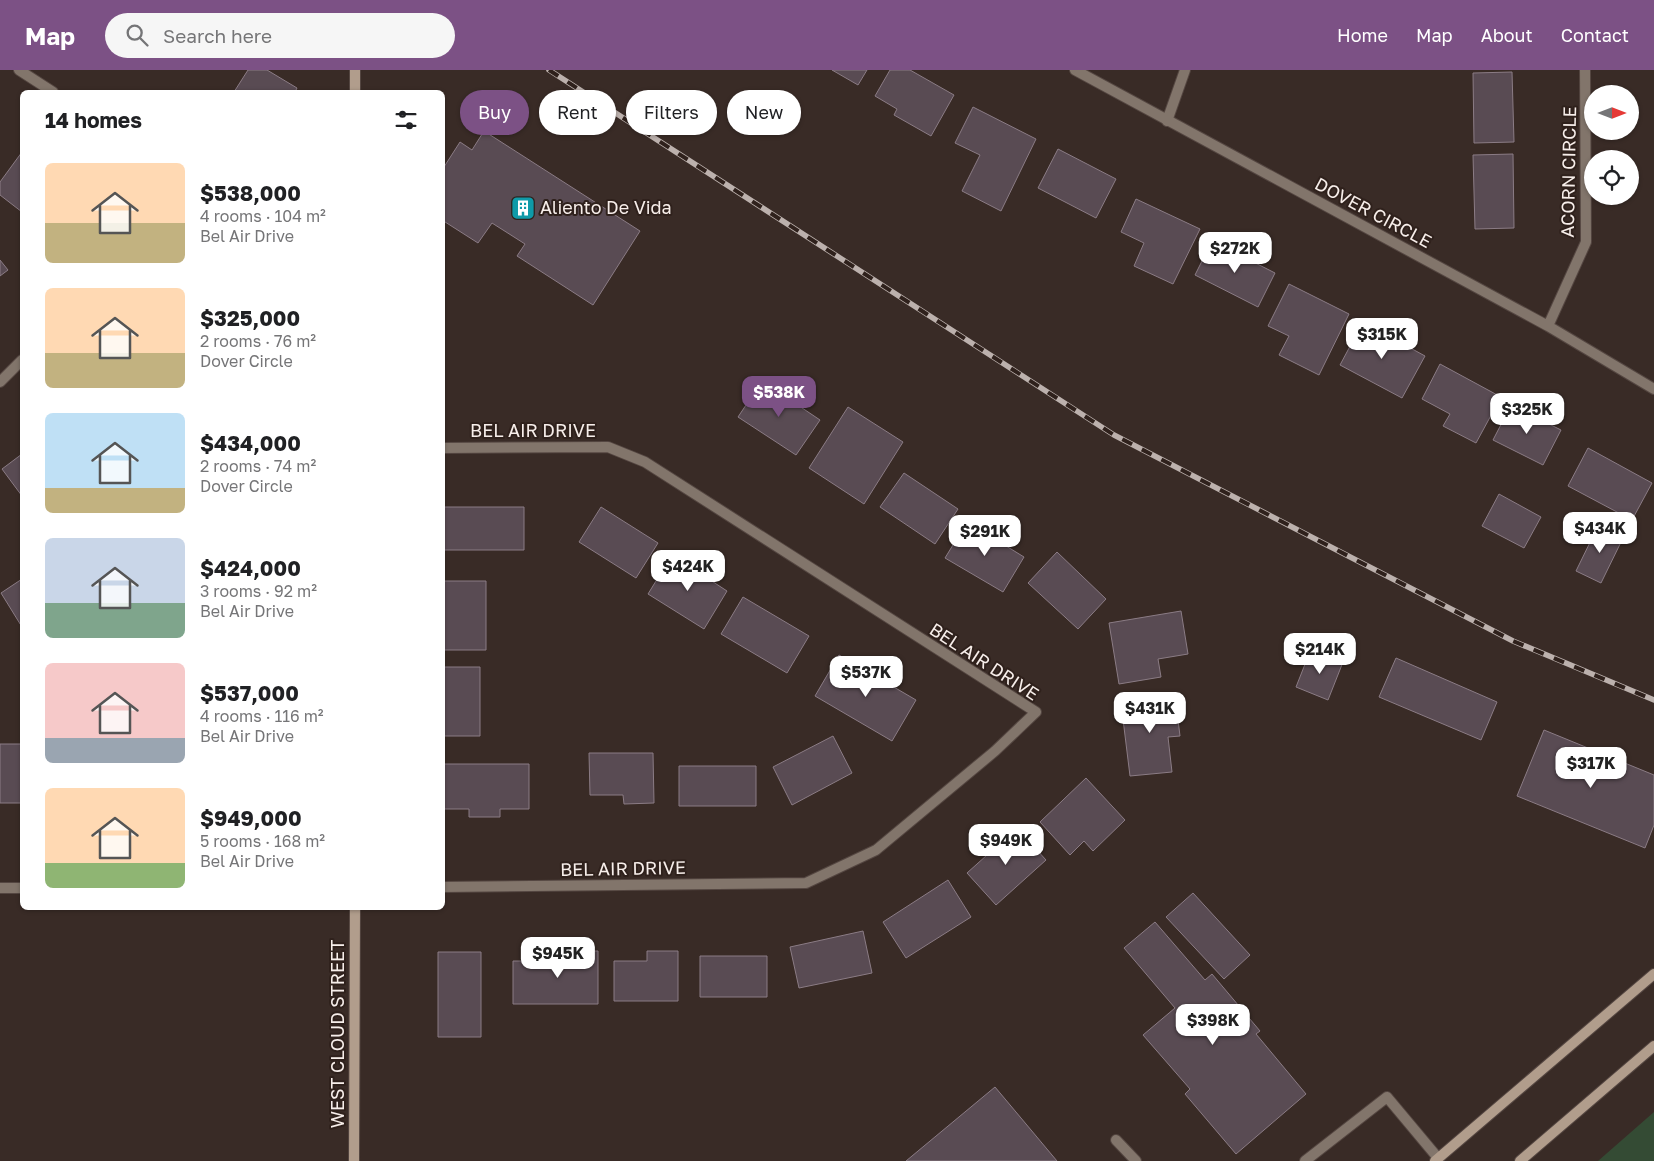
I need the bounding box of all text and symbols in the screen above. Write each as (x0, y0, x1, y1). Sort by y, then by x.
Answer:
search box (105, 13, 455, 58)
text: Map (25, 21, 75, 50)
icon: search (123, 21, 151, 49)
text: Search here (163, 24, 272, 47)
text: Home (1337, 24, 1388, 46)
text: Map (1416, 24, 1453, 46)
text: About (1481, 24, 1533, 46)
text: Contact (1561, 24, 1629, 46)
north arrow (1584, 85, 1639, 140)
map controls (1584, 85, 1639, 205)
chip: Buy (460, 90, 529, 135)
chip: Rent (539, 90, 616, 135)
chip: Filters (626, 90, 717, 135)
chip: New (727, 90, 801, 135)
icon: filters (392, 106, 420, 134)
street label: ACORN CIRCLE (1556, 106, 1580, 238)
text: 14 homes (45, 107, 142, 133)
button: locate (1584, 150, 1639, 205)
street label: DOVER CIRCLE (1311, 172, 1436, 252)
text: $538,000 (200, 180, 301, 206)
icon: home (85, 183, 145, 243)
building icon: Aliento De Vida (510, 195, 536, 221)
place label: Aliento De Vida (540, 196, 672, 218)
text: 4 rooms · 104 m² (200, 206, 326, 226)
text: Bel Air Drive (200, 226, 294, 246)
pin: $272K (1200, 232, 1270, 274)
text: $272K (1210, 238, 1260, 258)
text: $325,000 (200, 305, 300, 331)
icon: home (85, 308, 145, 368)
pin: $315K (1347, 318, 1417, 360)
text: $315K (1357, 324, 1407, 344)
text: 2 rooms · 76 m² (200, 331, 316, 351)
text: Dover Circle (200, 351, 293, 371)
pin: $538K (744, 376, 814, 418)
text: $538K (753, 382, 805, 402)
pin: $325K (1492, 392, 1562, 435)
text: $325K (1501, 399, 1553, 419)
street label: BEL AIR DRIVE (470, 419, 596, 441)
text: $434,000 (200, 430, 301, 456)
icon: home (85, 433, 145, 493)
text: 2 rooms · 74 m² (200, 456, 316, 476)
text: Dover Circle (200, 476, 293, 496)
pin: $434K (1565, 512, 1635, 554)
pin: $291K (950, 514, 1020, 557)
text: $434K (1574, 518, 1626, 538)
text: $291K (960, 521, 1010, 541)
pin: $424K (653, 550, 723, 592)
text: $424,000 (200, 555, 301, 581)
text: $424K (662, 556, 714, 576)
icon: home (85, 558, 145, 618)
text: 3 rooms · 92 m² (200, 581, 317, 601)
text: Bel Air Drive (200, 601, 294, 621)
street label: BEL AIR DRIVE (926, 618, 1043, 705)
pin: $214K (1285, 632, 1355, 675)
text: $214K (1295, 639, 1345, 659)
pin: $537K (831, 656, 901, 698)
text: $537K (841, 662, 891, 682)
text: $537,000 (200, 680, 299, 706)
icon: home (85, 683, 145, 743)
pin: $431K (1115, 692, 1185, 734)
text: $431K (1125, 698, 1175, 718)
text: 4 rooms · 116 m² (200, 706, 324, 726)
text: Bel Air Drive (200, 726, 294, 746)
pin: $317K (1556, 746, 1626, 789)
text: $317K (1566, 753, 1616, 773)
text: $949,000 (200, 805, 302, 831)
icon: home (85, 808, 145, 868)
pin: $949K (971, 824, 1041, 866)
text: $949K (980, 830, 1032, 850)
text: 5 rooms · 168 m² (200, 831, 325, 851)
text: Bel Air Drive (200, 851, 294, 871)
street label: BEL AIR DRIVE (560, 856, 686, 880)
pin: $945K (523, 936, 593, 979)
street label: WEST CLOUD STREET (326, 940, 348, 1128)
text: $945K (532, 943, 584, 963)
pin: $398K (1178, 1004, 1248, 1046)
text: $398K (1187, 1010, 1239, 1030)

